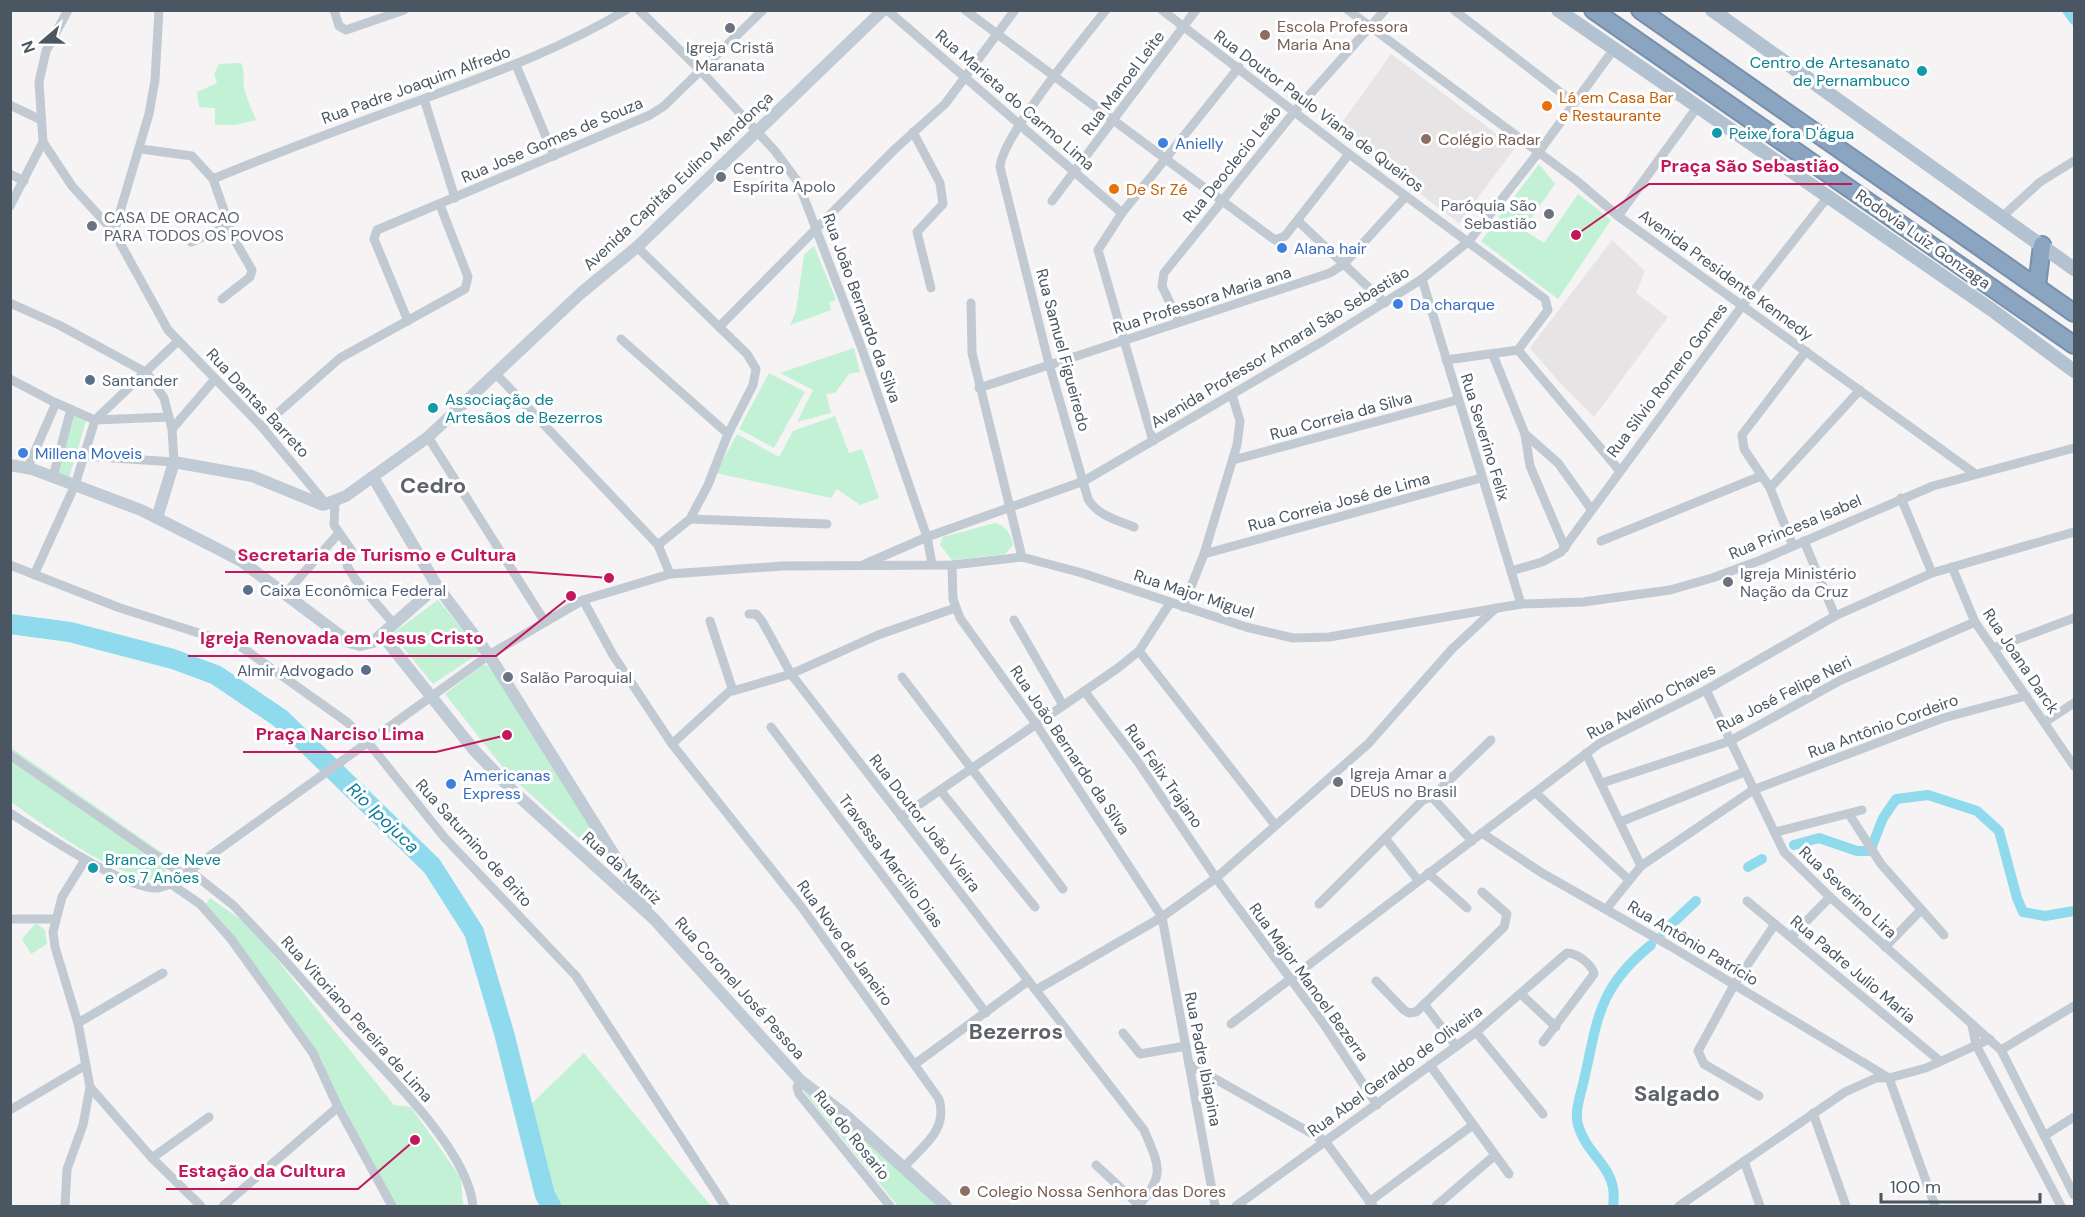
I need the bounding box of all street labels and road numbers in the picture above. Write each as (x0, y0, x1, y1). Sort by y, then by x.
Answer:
street label: Rua Marieta do Carmo Lima (931, 25, 1099, 175)
street label: Rua Doutor Paulo Viana de Queiros (1210, 25, 1428, 197)
street label: Rua Manoel Leite (1077, 27, 1169, 139)
street label: Rua Padre Joaquim Alfredo (319, 41, 513, 129)
street label: Avenida Capitão Eulino Mendonça (578, 87, 778, 275)
street label: Rua Jose Gomes de Souza (458, 92, 646, 188)
street label: Rua Deoclecio Leão (1178, 101, 1286, 227)
street label: Rodovia Luiz Gonzaga (1851, 184, 1995, 294)
street label: Avenida Presidente Kennedy (1635, 205, 1818, 346)
street label: Rua João Bernardo da Silva (818, 210, 906, 406)
street label: Rua Professora Maria ana (1110, 261, 1294, 339)
street label: Avenida Professor Amaral São Sebastião (1147, 261, 1413, 433)
street label: Rua Samuel Figueiredo (1031, 266, 1095, 434)
street label: Rua Silvio Romero Gomes (1602, 298, 1732, 462)
street label: Rua Dantas Barreto (202, 344, 314, 462)
street label: Rua Severino Felix (1456, 371, 1514, 503)
street label: Rua Correia da Silva (1268, 387, 1414, 445)
street label: Rua Correia José de Lima (1246, 468, 1432, 536)
street label: Rua Princesa Isabel (1725, 490, 1865, 564)
street label: Rua Major Miguel (1131, 565, 1257, 623)
street label: Rua Joana Darck (1978, 604, 2064, 718)
street label: Rua José Felipe Neri (1713, 651, 1855, 737)
street label: Rua Avelino Chaves (1583, 658, 1719, 744)
street label: Rua João Bernardo da Silva (1005, 661, 1135, 839)
street label: Rua Antônio Cordeiro (1805, 689, 1961, 763)
street label: Rua Felix Trajano (1120, 720, 1208, 832)
street label: Rua Doutor João Vieira (865, 750, 985, 896)
street label: Rua Saturnino de Brito (411, 775, 537, 911)
street label: Travessa Marcilio Dias (834, 790, 948, 932)
street label: Rua da Matriz (578, 827, 666, 909)
street label: Rua Severino Lira (1795, 841, 1901, 943)
street label: Rua Nove de Janeiro (792, 876, 898, 1010)
street label: Rua Antônio Patrício (1624, 896, 1762, 990)
street label: Rua Major Manoel Bezerra (1244, 899, 1374, 1065)
street label: Rua Padre Julio Maria (1786, 910, 1920, 1028)
street label: Rua Coronel José Pessoa (670, 912, 810, 1064)
street label: Rua Vitoriano Pereira de Lima (277, 931, 437, 1107)
street label: Rua Padre Ibiapina (1180, 990, 1226, 1128)
street label: Rua Abel Geraldo de Oliveira (1303, 1000, 1487, 1142)
street label: Rua do Rosario (809, 1086, 895, 1184)

